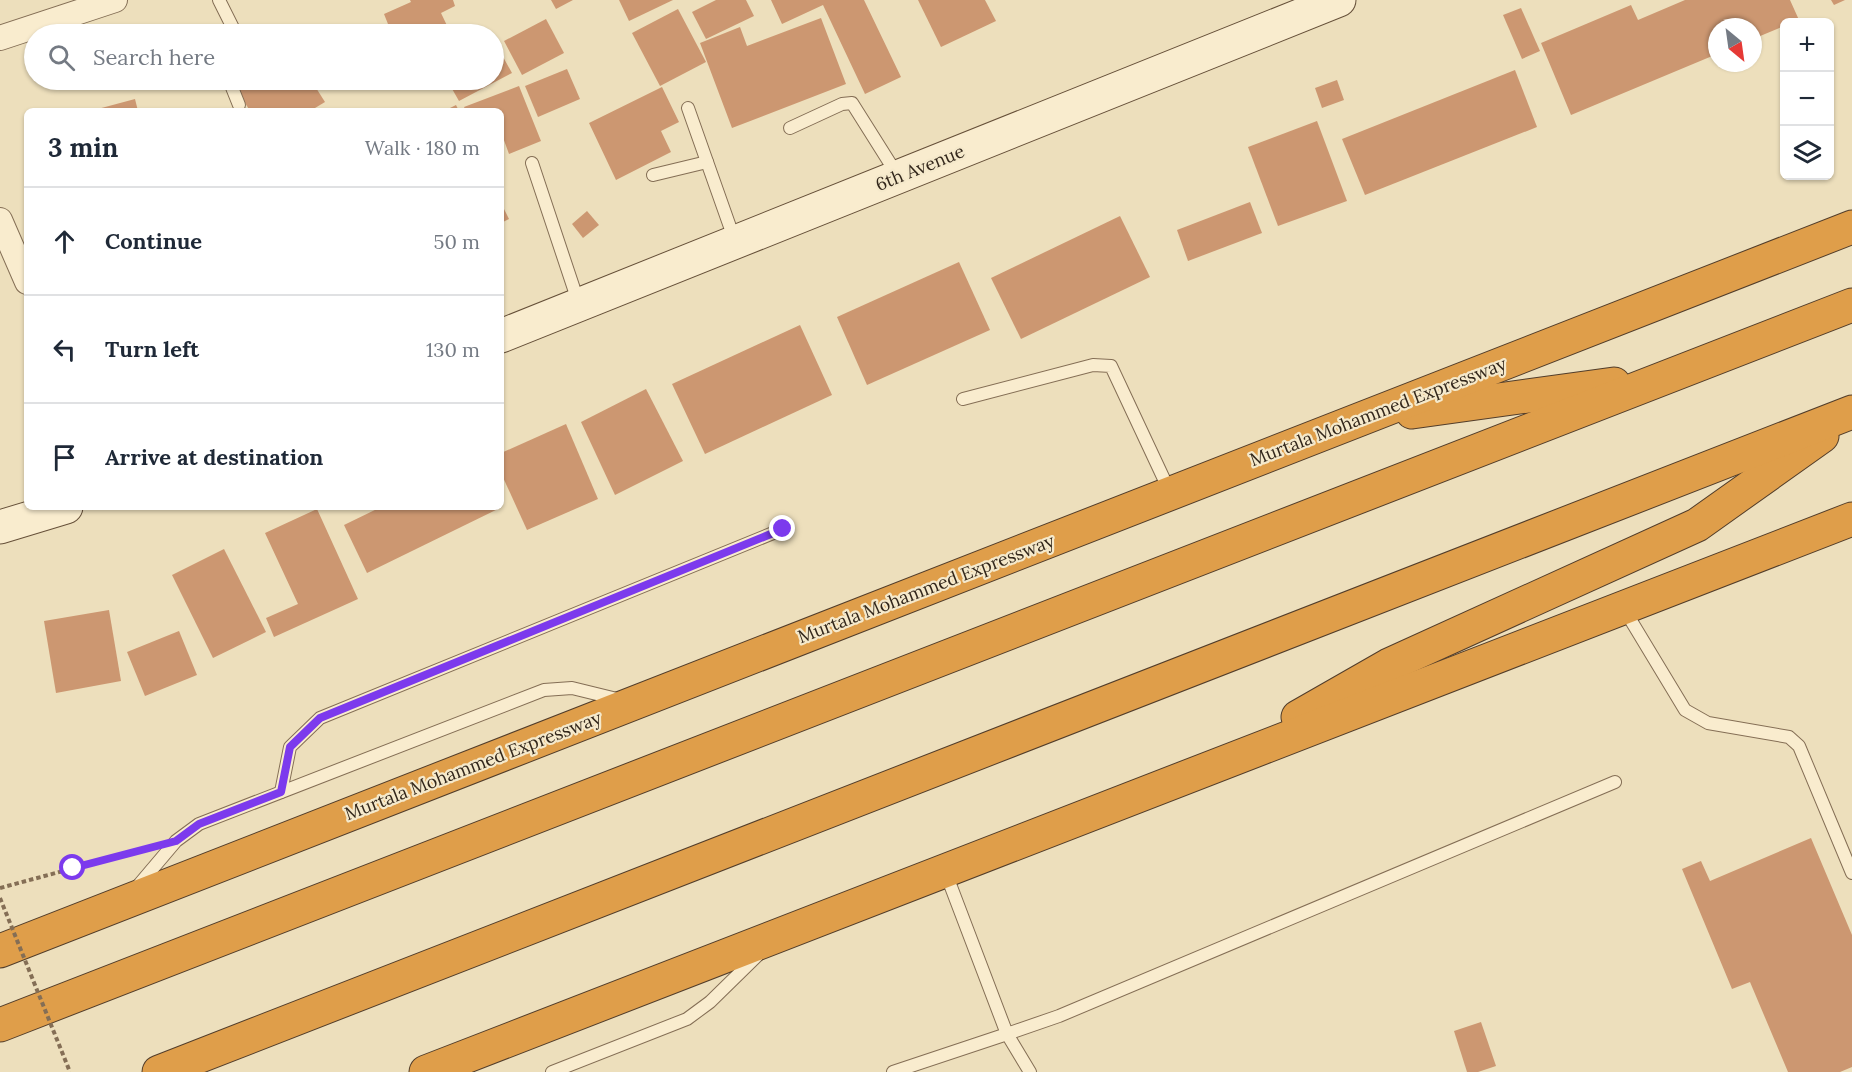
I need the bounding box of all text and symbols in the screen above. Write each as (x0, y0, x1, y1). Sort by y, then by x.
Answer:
north arrow (1708, 18, 1762, 72)
map controls (1780, 18, 1834, 180)
button: + (1780, 18, 1834, 72)
search box (24, 24, 504, 90)
icon: search (45, 41, 78, 74)
text: Search here (93, 43, 215, 71)
button: − (1780, 72, 1834, 126)
button: layers (1780, 126, 1834, 180)
text: 3 min (48, 131, 118, 164)
text: Walk · 180 m (365, 135, 480, 160)
street label: 6th Avenue (872, 139, 968, 196)
icon: ahead (48, 225, 81, 258)
text: Continue (105, 227, 202, 255)
text: 50 m (434, 229, 480, 254)
icon: left (48, 333, 81, 366)
text: Turn left (105, 335, 199, 363)
text: 130 m (426, 337, 480, 362)
street label: Murtala Mohammed Expressway (1246, 352, 1510, 471)
icon: arrive (48, 441, 81, 474)
text: Arrive at destination (105, 443, 323, 471)
route end (769, 515, 795, 541)
street label: Murtala Mohammed Expressway (794, 529, 1058, 648)
street label: Murtala Mohammed Expressway (341, 706, 605, 825)
route start (59, 854, 85, 880)

